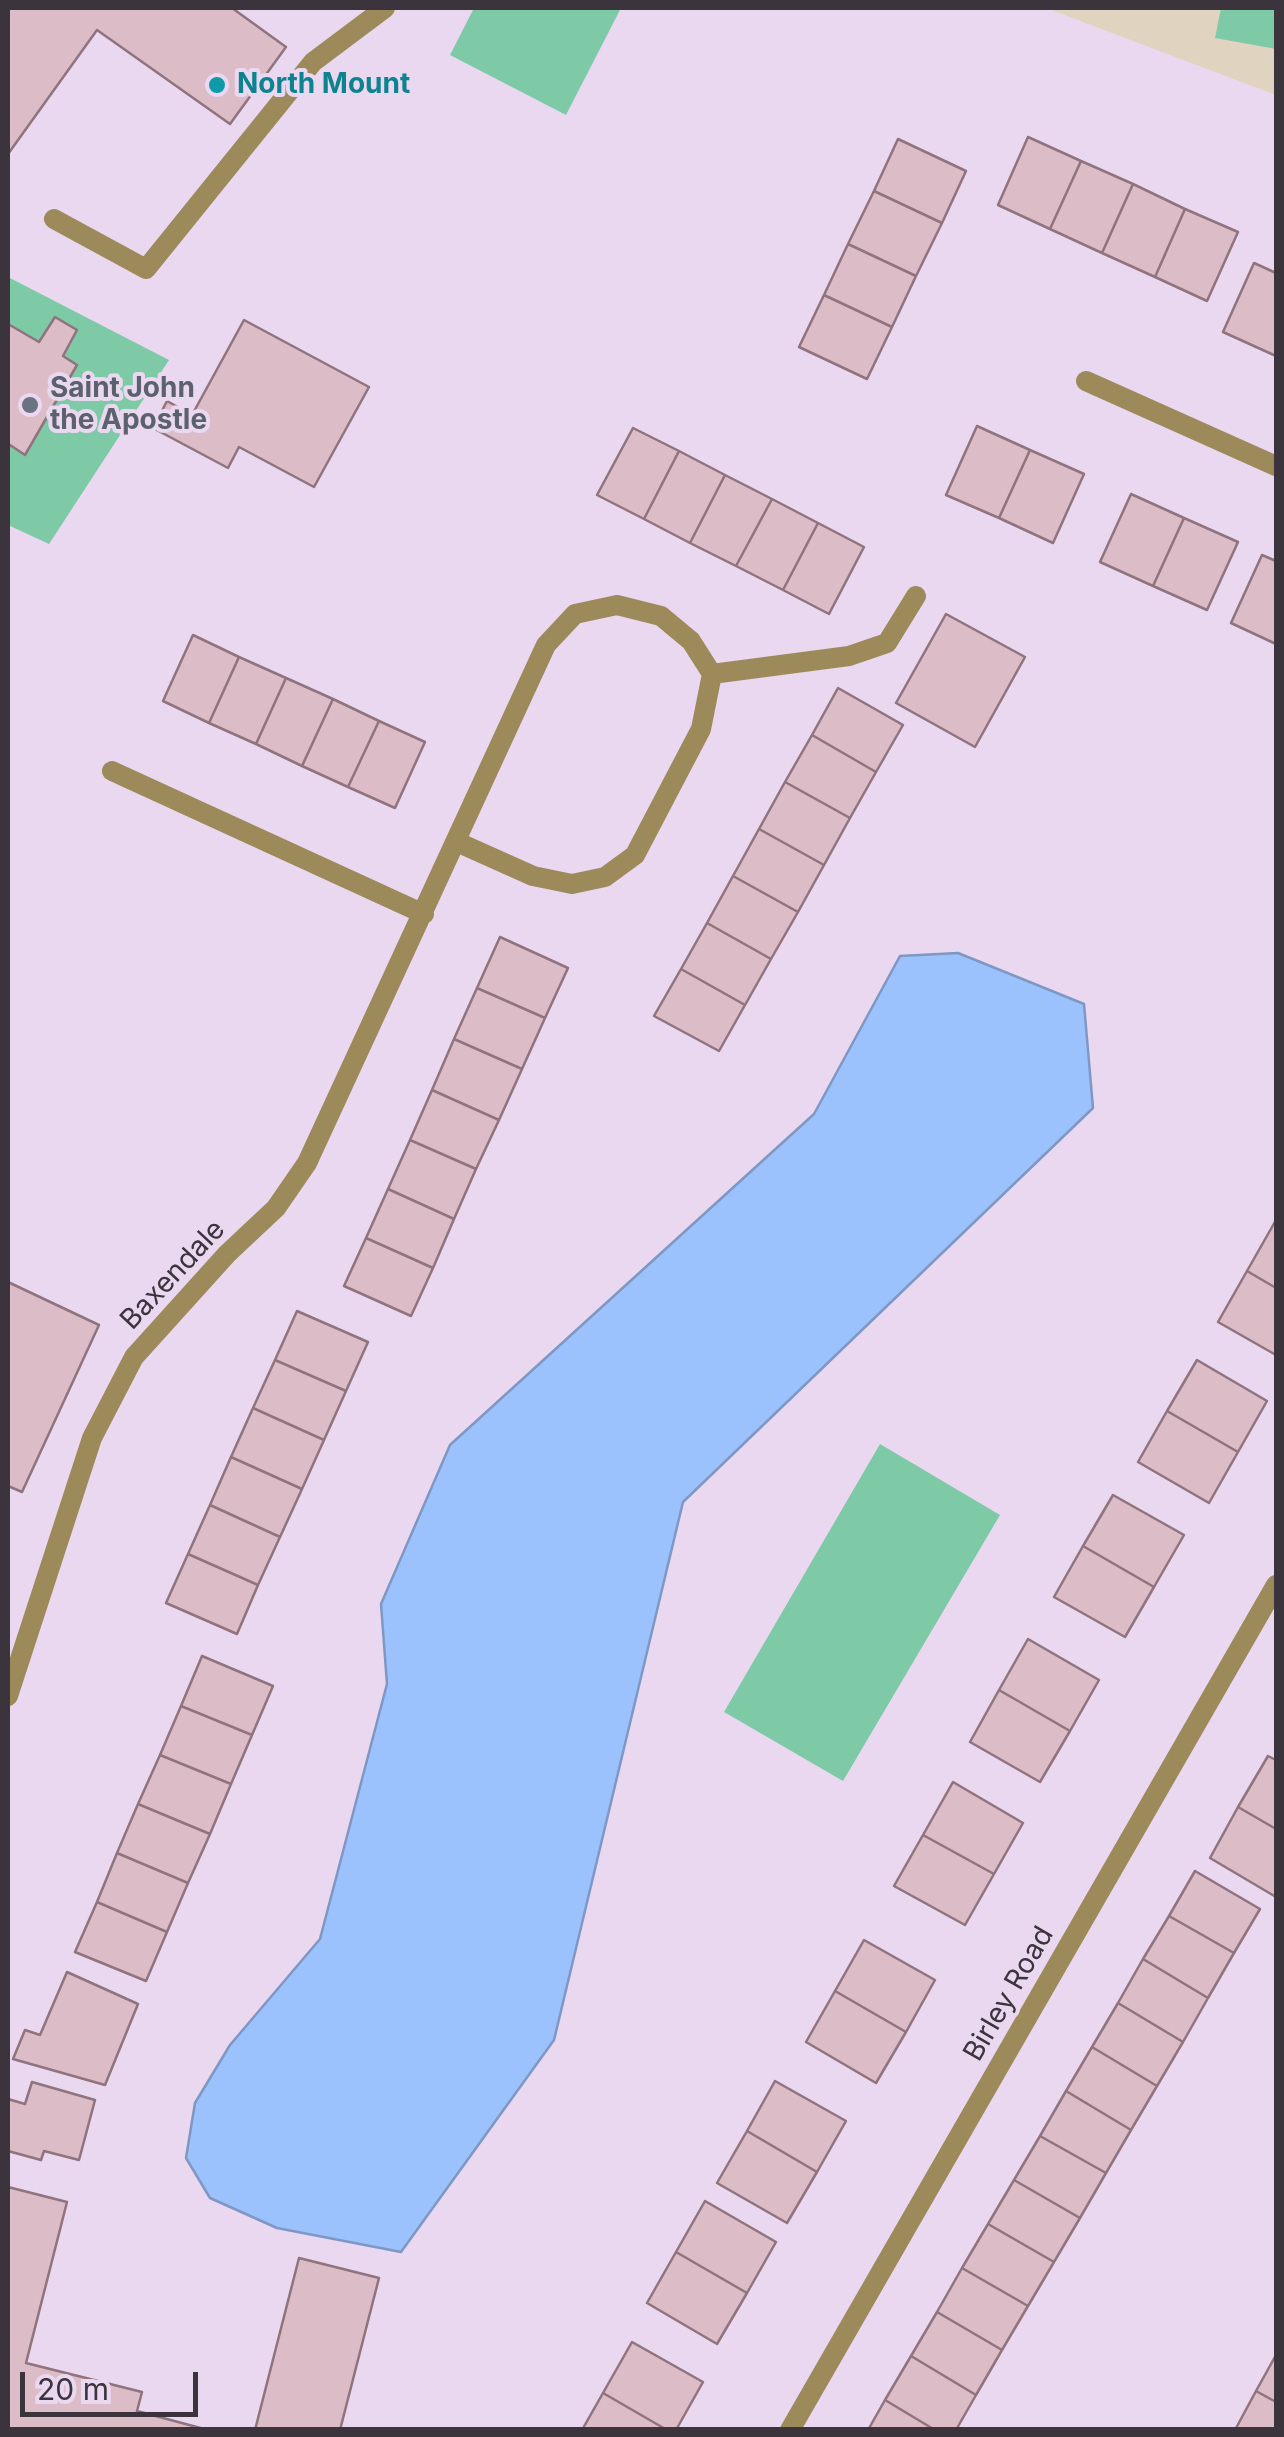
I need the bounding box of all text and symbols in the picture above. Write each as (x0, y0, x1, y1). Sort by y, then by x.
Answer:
place label: North Mount (237, 68, 410, 102)
marker: North Mount (206, 74, 228, 96)
place label: Saint John the Apostle (50, 372, 207, 438)
marker: Saint John the Apostle (19, 394, 41, 416)
street label: Baxendale (114, 1213, 232, 1337)
street label: Birley Road (957, 1921, 1061, 2067)
scale bar (25, 2352, 202, 2414)
text: 20 m (37, 2371, 109, 2407)

